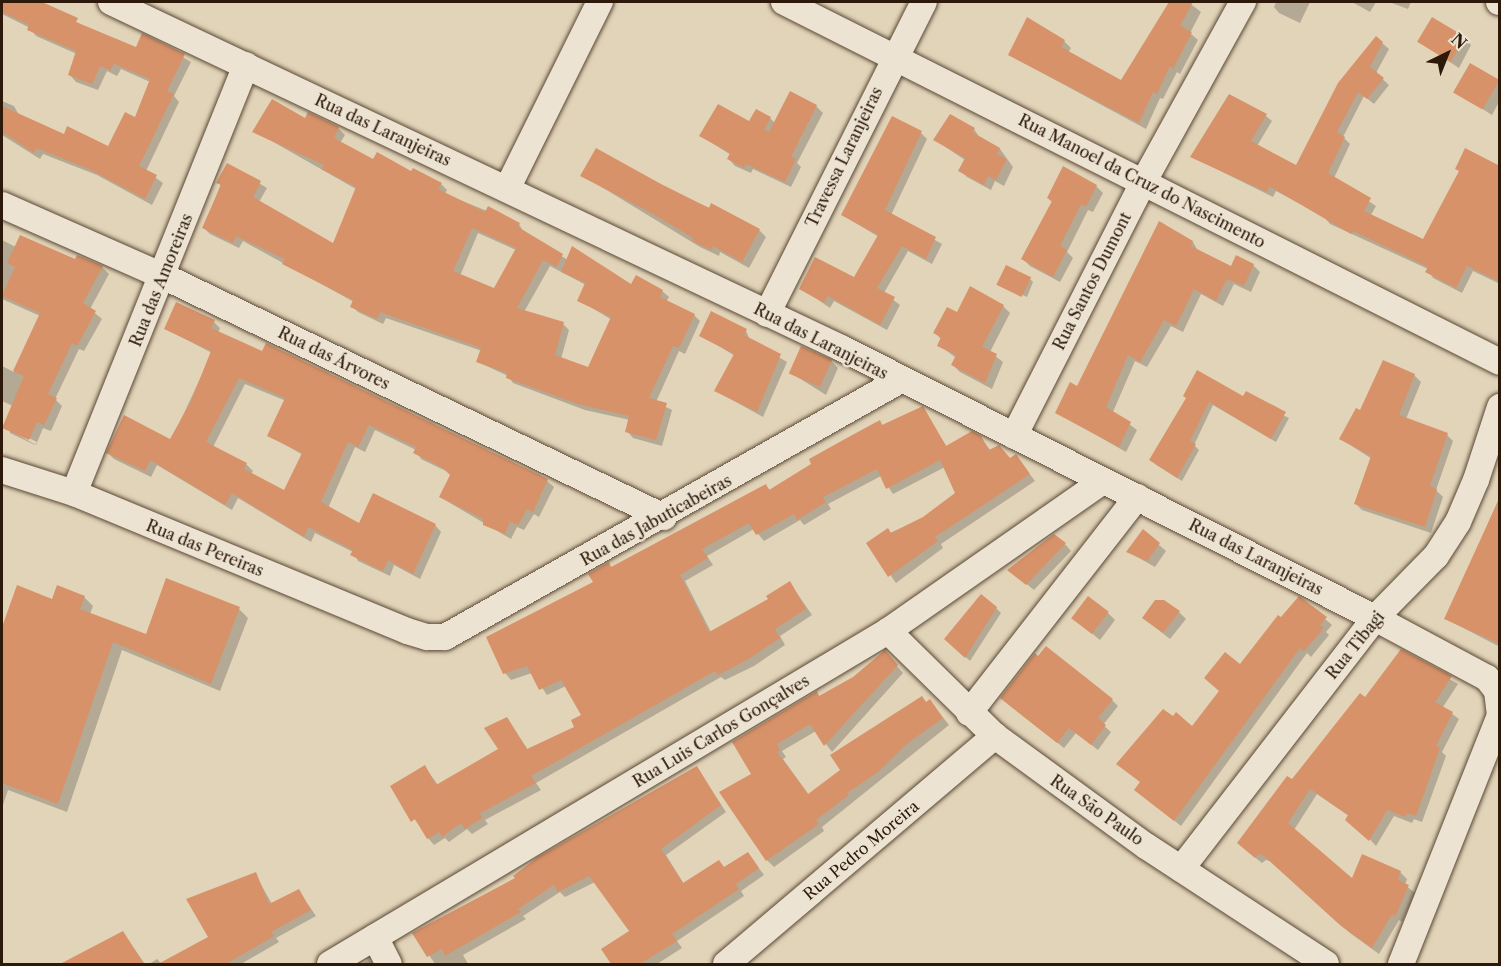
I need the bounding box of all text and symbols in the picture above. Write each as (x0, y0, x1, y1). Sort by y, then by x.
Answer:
north arrow (1417, 24, 1477, 84)
text: N (1447, 29, 1471, 53)
street label: Travessa Laranjeiras (802, 84, 886, 230)
street label: Rua das Laranjeiras (312, 90, 454, 170)
street label: Rua Manoel da Cruz do Nascimento (1015, 110, 1269, 252)
street label: Rua Santos Dumont (1049, 209, 1135, 353)
street label: Rua das Amoreiras (125, 210, 197, 350)
street label: Rua das Laranjeiras (751, 299, 891, 383)
street label: Rua das Árvores (275, 322, 393, 394)
street label: Rua das Jabuticabeiras (577, 470, 735, 570)
street label: Rua das Laranjeiras (1186, 515, 1326, 599)
street label: Rua das Pereiras (143, 516, 267, 580)
street label: Rua Tibagi (1322, 607, 1388, 683)
street label: Rua Luis Carlos Gonçalves (629, 671, 813, 791)
street label: Rua São Paulo (1047, 771, 1147, 849)
street label: Rua Pedro Moreira (799, 796, 923, 904)

